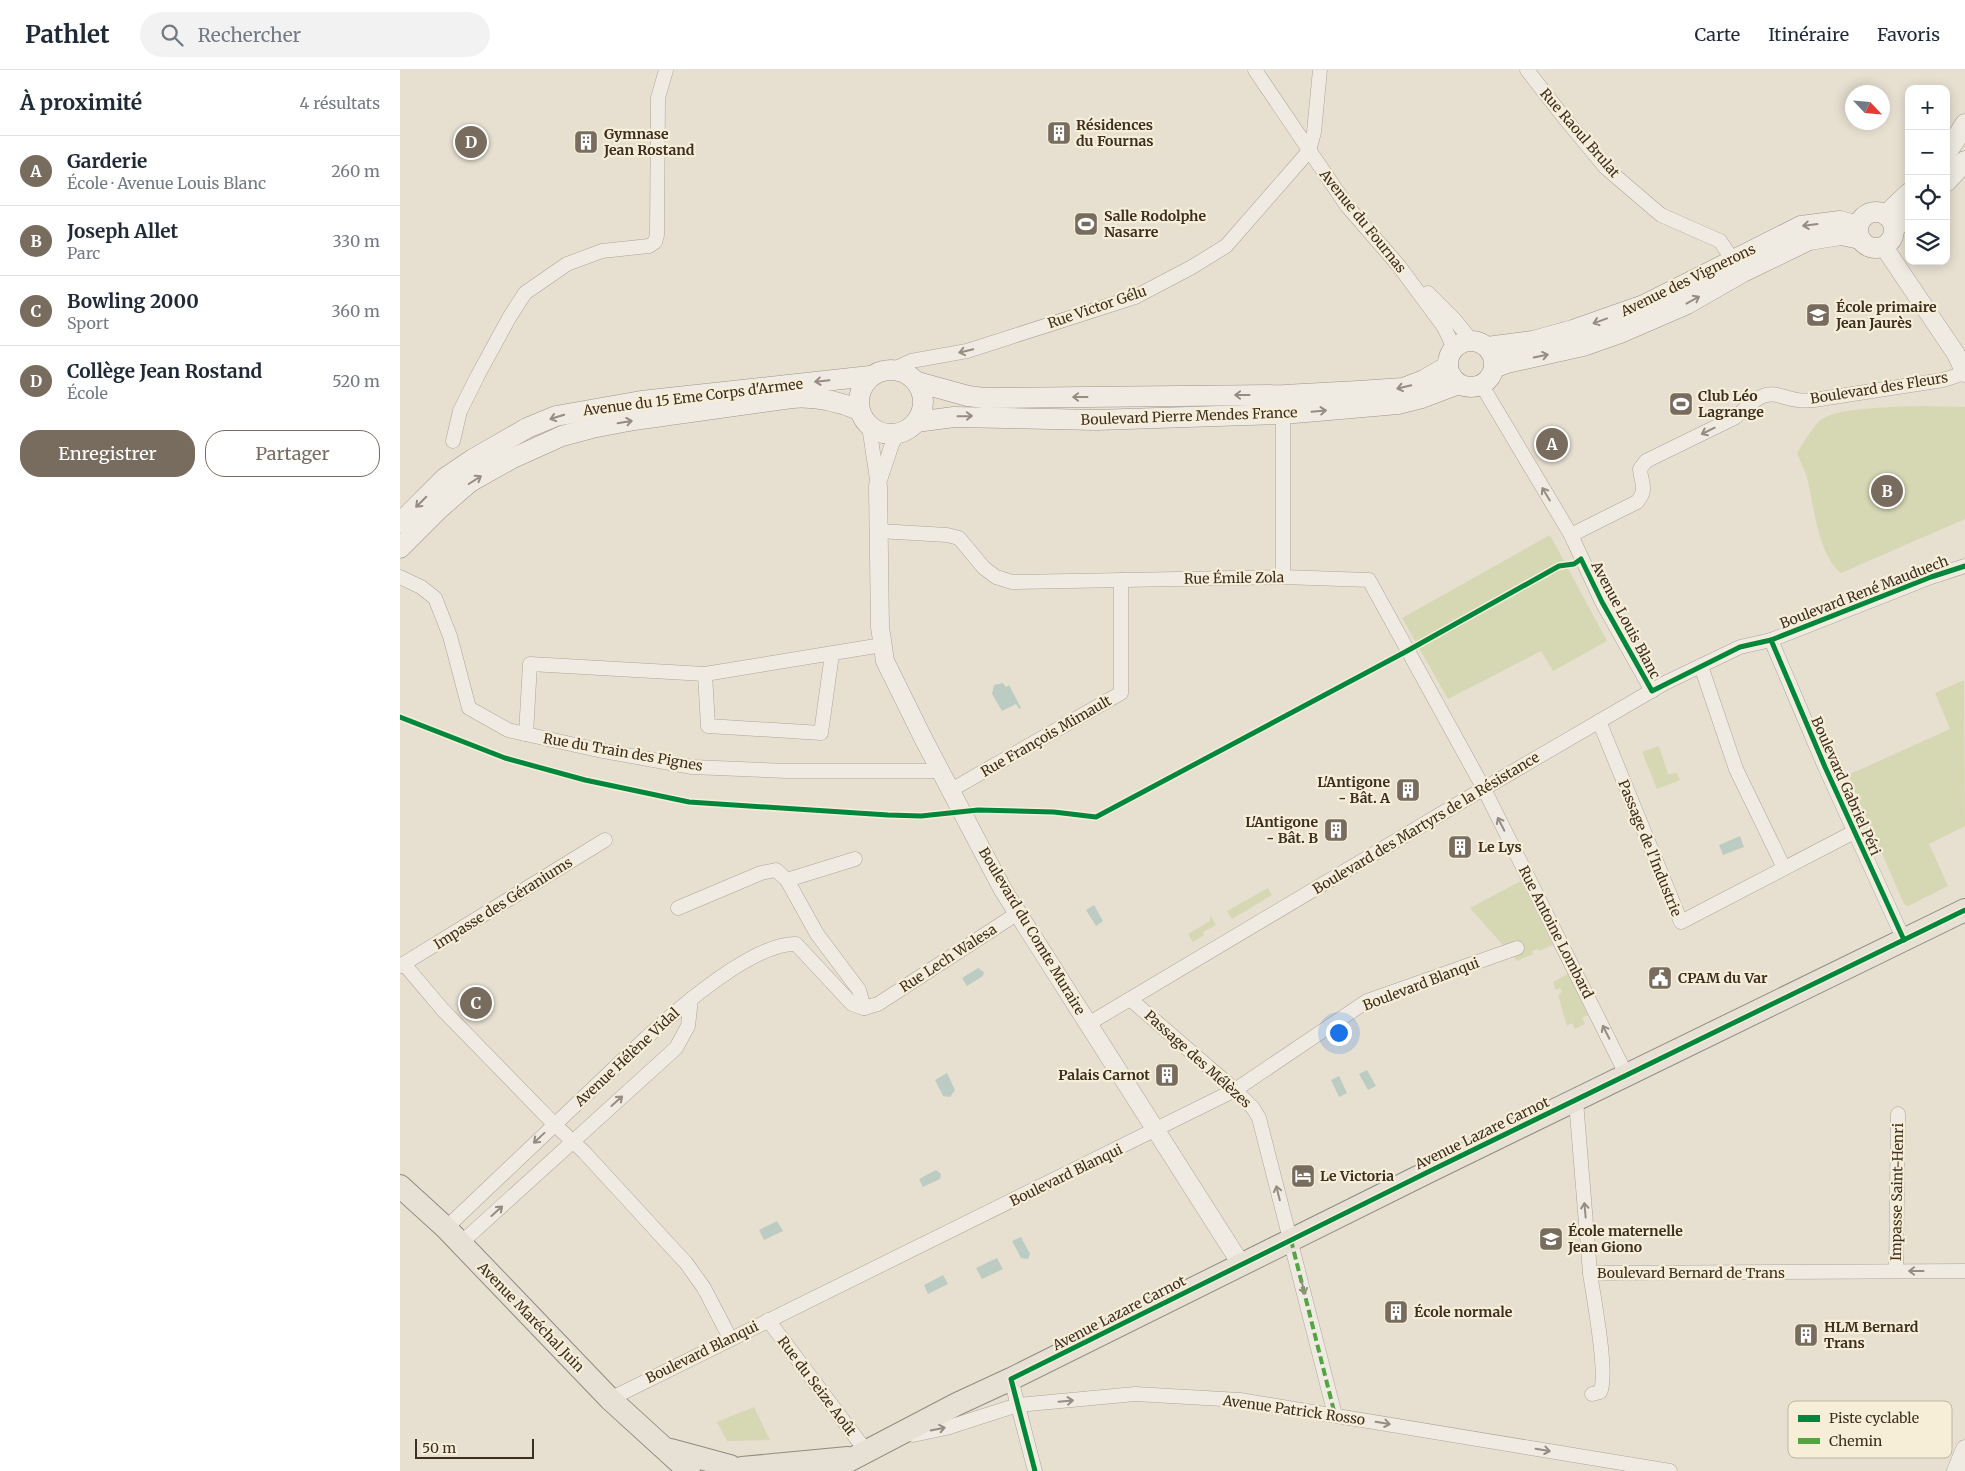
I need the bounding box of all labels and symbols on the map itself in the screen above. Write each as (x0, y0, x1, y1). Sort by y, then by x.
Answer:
street label: Rue Raoul Brulat (1536, 85, 1624, 182)
north arrow (1845, 85, 1890, 130)
place label: Résidences du Fournas (1076, 116, 1153, 150)
building icon: Résidences du Fournas (1046, 120, 1072, 146)
pin: D (455, 123, 487, 161)
place label: Gymnase Jean Rostand (603, 125, 695, 159)
building icon: Gymnase Jean Rostand (573, 129, 599, 155)
street label: Avenue du Fournas (1315, 165, 1410, 276)
place label: Salle Rodolphe Nasarre (1104, 207, 1206, 241)
sports icon: Salle Rodolphe Nasarre (1073, 211, 1099, 237)
one-way arrow (1803, 220, 1819, 230)
street label: Avenue des Vignerons (1617, 239, 1758, 321)
street label: Rue Victor Gélu (1045, 282, 1149, 332)
one-way arrow (1685, 295, 1699, 305)
place label: École primaire Jean Jaurès (1835, 298, 1937, 332)
school or university icon: École primaire Jean Jaurès (1805, 302, 1831, 328)
one-way arrow (1592, 317, 1608, 326)
one-way arrow (958, 347, 974, 356)
one-way arrow (1532, 351, 1548, 360)
street label: Boulevard des Fleurs (1809, 368, 1949, 408)
street label: Avenue du 15 Eme Corps d'Armee (581, 375, 804, 420)
one-way arrow (814, 376, 830, 386)
one-way arrow (1396, 383, 1412, 392)
place label: Club Léo Lagrange (1698, 387, 1764, 421)
one-way arrow (1234, 391, 1250, 400)
sports icon: Club Léo Lagrange (1668, 391, 1694, 417)
one-way arrow (1072, 392, 1088, 402)
street label: Boulevard Pierre Mendes France (1080, 403, 1298, 429)
one-way arrow (1311, 407, 1327, 416)
one-way arrow (549, 412, 565, 422)
one-way arrow (956, 412, 972, 421)
one-way arrow (617, 416, 633, 426)
pin: A (1536, 425, 1568, 463)
one-way arrow (1701, 427, 1716, 436)
pin: B (1871, 472, 1903, 510)
one-way arrow (467, 475, 481, 485)
one-way arrow (1540, 487, 1550, 501)
one-way arrow (415, 496, 427, 508)
street label: Boulevard René Mauduech (1777, 552, 1951, 632)
street label: Avenue Louis Blanc (1587, 557, 1665, 682)
street label: Rue Émile Zola (1184, 568, 1285, 588)
street label: Rue François Mimault (978, 691, 1115, 781)
street label: Boulevard Gabriel Péri (1807, 714, 1885, 859)
street label: Rue du Train des Pignes (542, 729, 704, 775)
street label: Boulevard des Martyrs de la Résistance (1309, 748, 1543, 898)
place label: L'Antigone - Bât. A (1317, 773, 1391, 807)
building icon: L'Antigone - Bât. A (1395, 777, 1421, 803)
street label: Passage de l'Industrie (1614, 777, 1686, 919)
place label: L'Antigone - Bât. B (1245, 813, 1318, 847)
building icon: L'Antigone - Bât. B (1323, 817, 1349, 843)
one-way arrow (1496, 817, 1505, 832)
building icon: Le Lys (1447, 834, 1473, 860)
place label: Le Lys (1478, 838, 1522, 856)
street label: Boulevard du Comte Muraire (975, 844, 1089, 1018)
street label: Impasse des Géraniums (430, 853, 576, 953)
street label: Rue Antoine Lombard (1515, 863, 1598, 1002)
street label: Rue Lech Walesa (896, 920, 1000, 996)
street label: Boulevard Blanqui (1360, 953, 1482, 1014)
public building icon: CPAM du Var (1647, 965, 1673, 991)
place label: CPAM du Var (1678, 969, 1768, 987)
pin: C (460, 984, 492, 1022)
street label: Avenue Hélène Vidal (570, 1003, 684, 1111)
street label: Passage des Mélèzes (1141, 1006, 1255, 1112)
your location (1326, 1020, 1352, 1046)
one-way arrow (1600, 1025, 1610, 1040)
building icon: Palais Carnot (1154, 1062, 1180, 1088)
place label: Palais Carnot (1058, 1066, 1150, 1084)
street label: Avenue Lazare Carnot (1411, 1092, 1553, 1174)
one-way arrow (611, 1096, 624, 1107)
street label: Impasse Saint-Henri (1887, 1122, 1907, 1261)
one-way arrow (533, 1132, 545, 1144)
street label: Boulevard Blanqui (1007, 1140, 1126, 1210)
hotel icon: Le Victoria (1290, 1163, 1316, 1189)
place label: Le Victoria (1320, 1167, 1394, 1185)
one-way arrow (1273, 1185, 1283, 1201)
one-way arrow (1580, 1202, 1589, 1218)
one-way arrow (490, 1205, 503, 1216)
place label: École maternelle Jean Giono (1567, 1222, 1683, 1256)
school or university icon: École maternelle Jean Giono (1538, 1226, 1564, 1252)
street label: Avenue Maréchal Juin (473, 1258, 588, 1376)
street label: Boulevard Bernard de Trans (1597, 1264, 1785, 1282)
one-way arrow (1909, 1266, 1925, 1276)
street label: Avenue Lazare Carnot (1048, 1271, 1189, 1355)
one-way arrow (1299, 1279, 1308, 1295)
building icon: École normale (1383, 1299, 1409, 1325)
place label: École normale (1414, 1303, 1513, 1321)
street label: Boulevard Blanqui (643, 1317, 762, 1387)
place label: HLM Bernard Trans (1824, 1318, 1919, 1352)
building icon: HLM Bernard Trans (1793, 1322, 1819, 1348)
street label: Rue du Seize Août (774, 1333, 861, 1440)
street label: Avenue Patrick Rosso (1221, 1391, 1366, 1429)
one-way arrow (1058, 1396, 1074, 1406)
legend (1788, 1401, 1952, 1458)
text: Piste cyclable (1829, 1409, 1919, 1427)
one-way arrow (1374, 1419, 1390, 1429)
one-way arrow (929, 1424, 945, 1433)
text: Chemin (1829, 1432, 1882, 1450)
scale bar (415, 1436, 534, 1459)
one-way arrow (1535, 1446, 1551, 1456)

